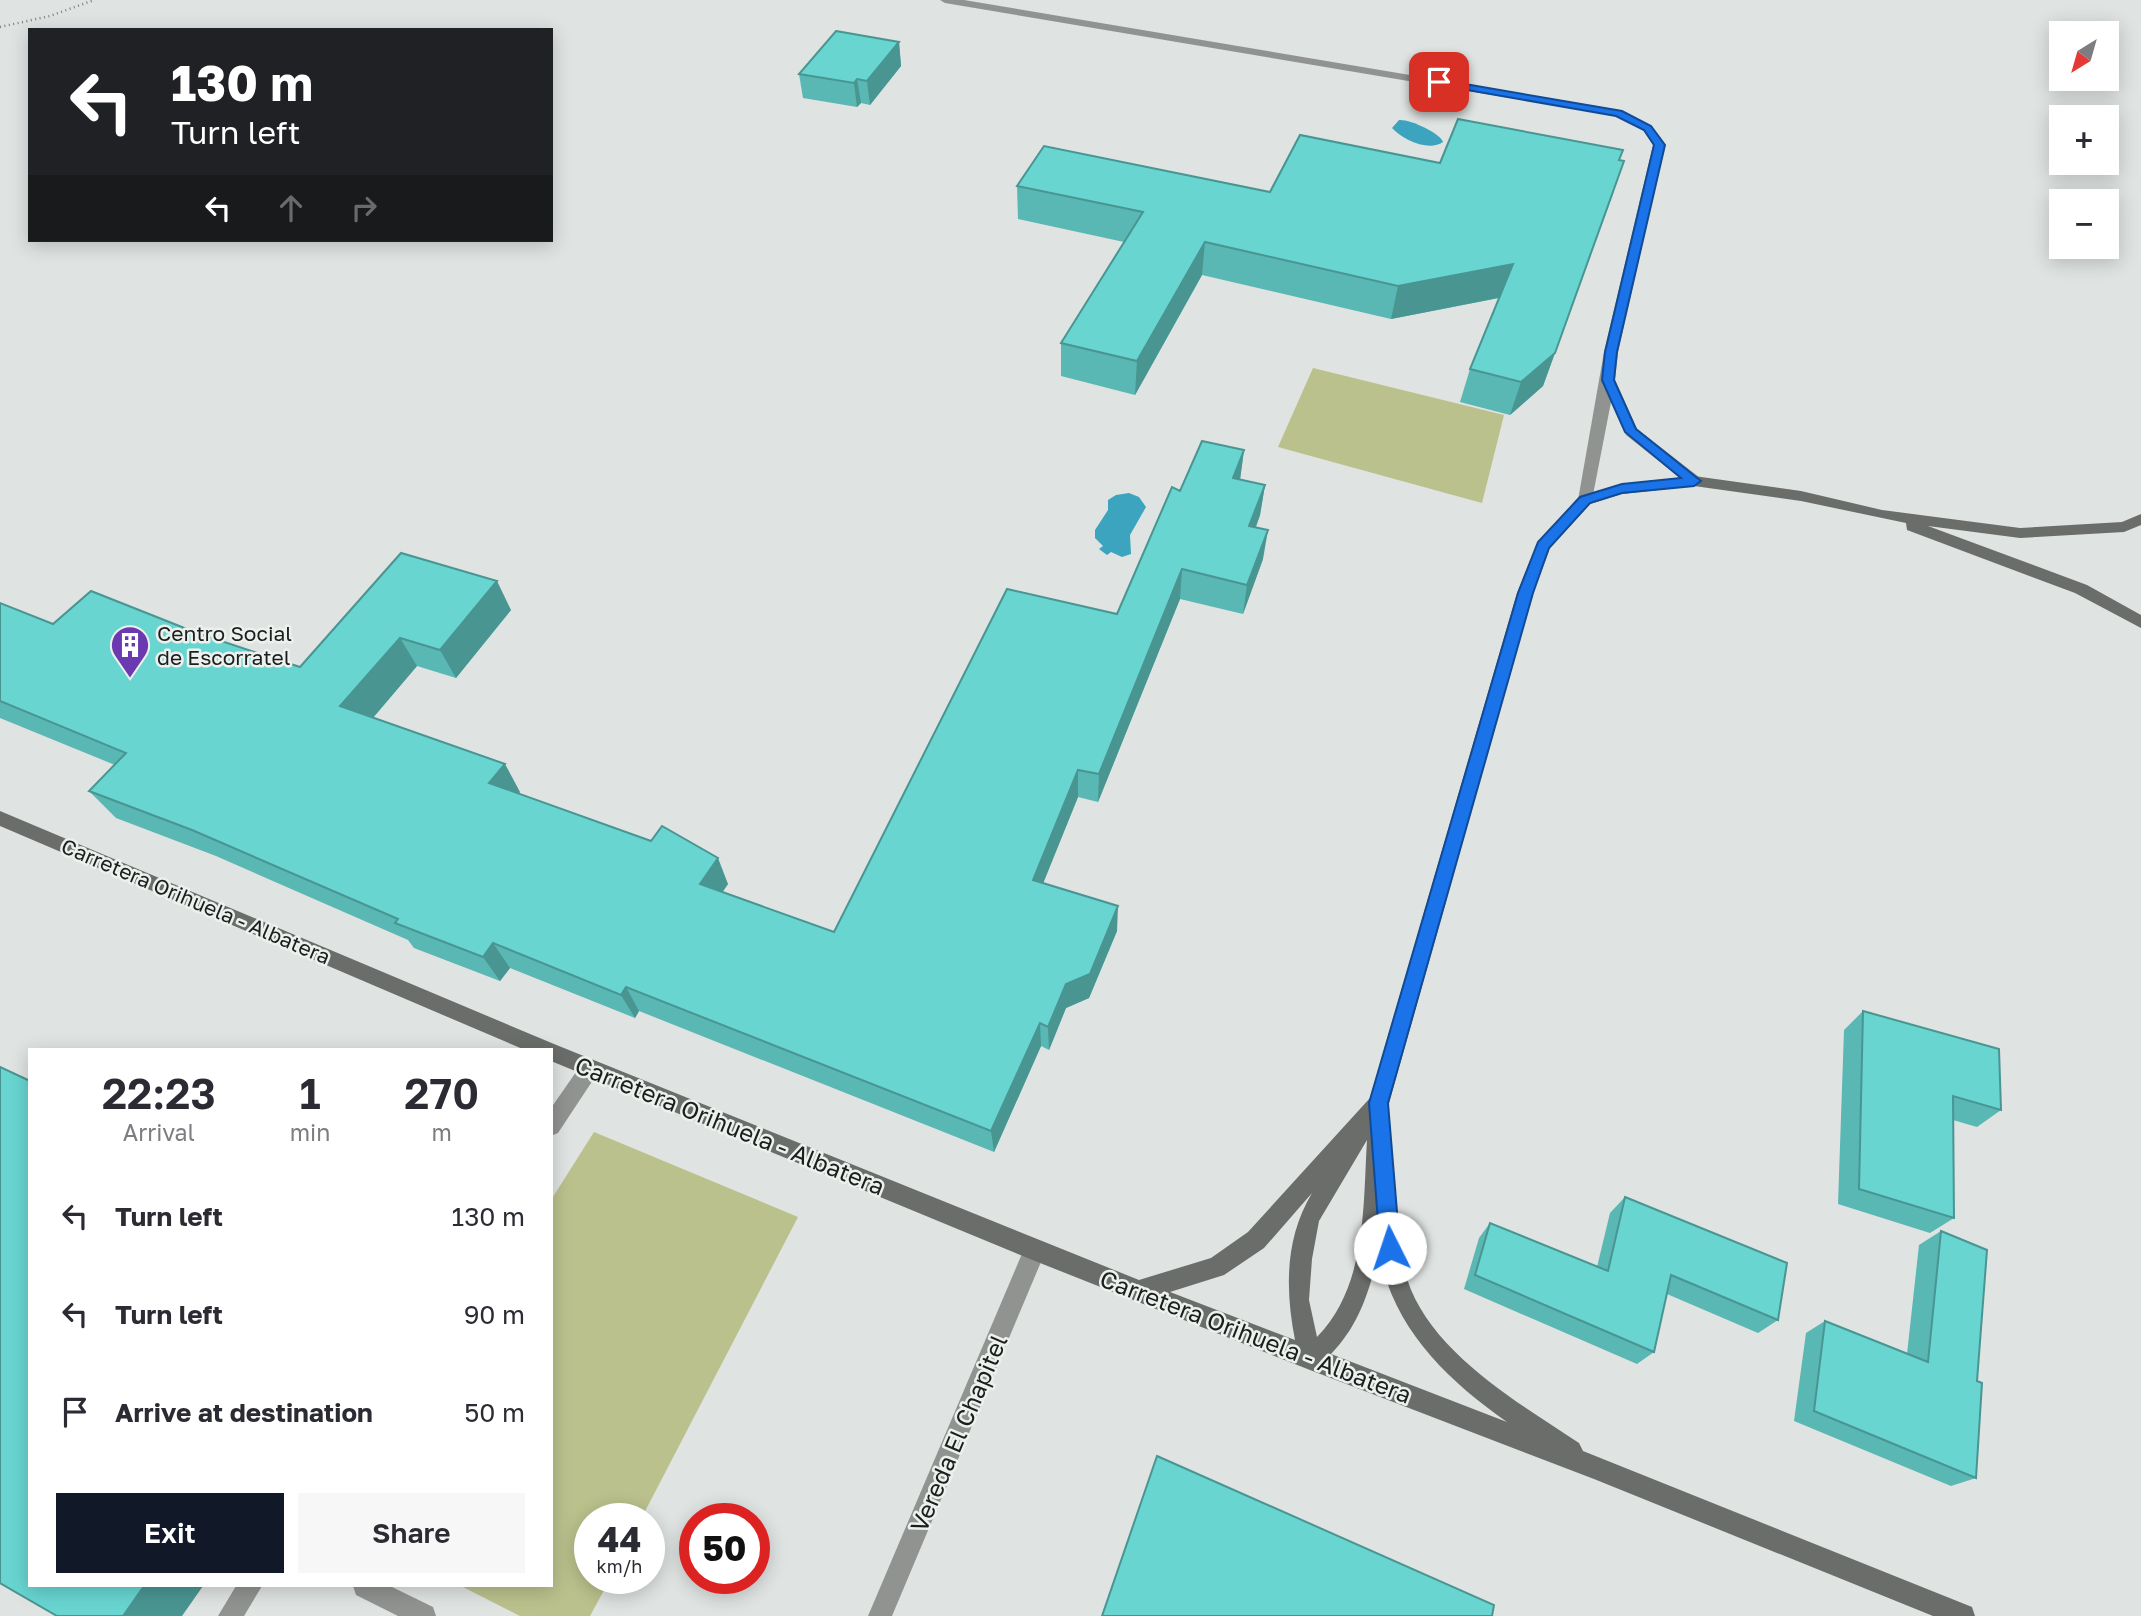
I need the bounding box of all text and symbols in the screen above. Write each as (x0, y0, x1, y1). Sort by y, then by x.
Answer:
north arrow (2049, 21, 2119, 91)
map controls (2049, 21, 2119, 259)
pin (1409, 52, 1469, 112)
text: 130 m (171, 53, 313, 112)
icon: left (56, 56, 147, 147)
icon: arrive (1420, 63, 1458, 101)
button: + (2049, 105, 2119, 175)
text: Turn left (171, 113, 300, 151)
icon: left (199, 189, 237, 227)
icon: ahead (272, 189, 310, 227)
icon: right (345, 189, 383, 227)
button: − (2049, 189, 2119, 259)
place label: Centro Social de Escorratel (157, 620, 292, 670)
building icon: Centro Social de Escorratel (109, 624, 151, 679)
street label: Carretera Orihuela - Albatera (58, 832, 334, 970)
street label: Carretera Orihuela - Albatera (571, 1050, 889, 1200)
text: 22:23 (102, 1068, 216, 1118)
text: 1 (300, 1068, 321, 1118)
text: 270 (404, 1068, 479, 1118)
text: Arrival (123, 1118, 195, 1146)
text: min (290, 1118, 330, 1146)
text: m (432, 1118, 452, 1146)
icon: left (56, 1197, 94, 1235)
text: Turn left (115, 1201, 223, 1232)
text: 130 m (452, 1201, 525, 1232)
position arrow (1353, 1211, 1427, 1285)
street label: Carretera Orihuela - Albatera (1096, 1263, 1416, 1409)
icon: left (56, 1295, 94, 1333)
text: Turn left (115, 1299, 223, 1330)
text: 90 m (464, 1299, 525, 1330)
street label: Vereda El Chapitel (903, 1330, 1013, 1536)
icon: arrive (56, 1393, 94, 1431)
text: Arrive at destination (115, 1397, 373, 1428)
text: 50 m (464, 1397, 525, 1428)
button: Exit (56, 1493, 284, 1573)
button: Share (298, 1493, 525, 1573)
speed limit sign: 50 (679, 1503, 770, 1594)
text: 44 (598, 1518, 641, 1560)
text: km/h (597, 1555, 642, 1577)

